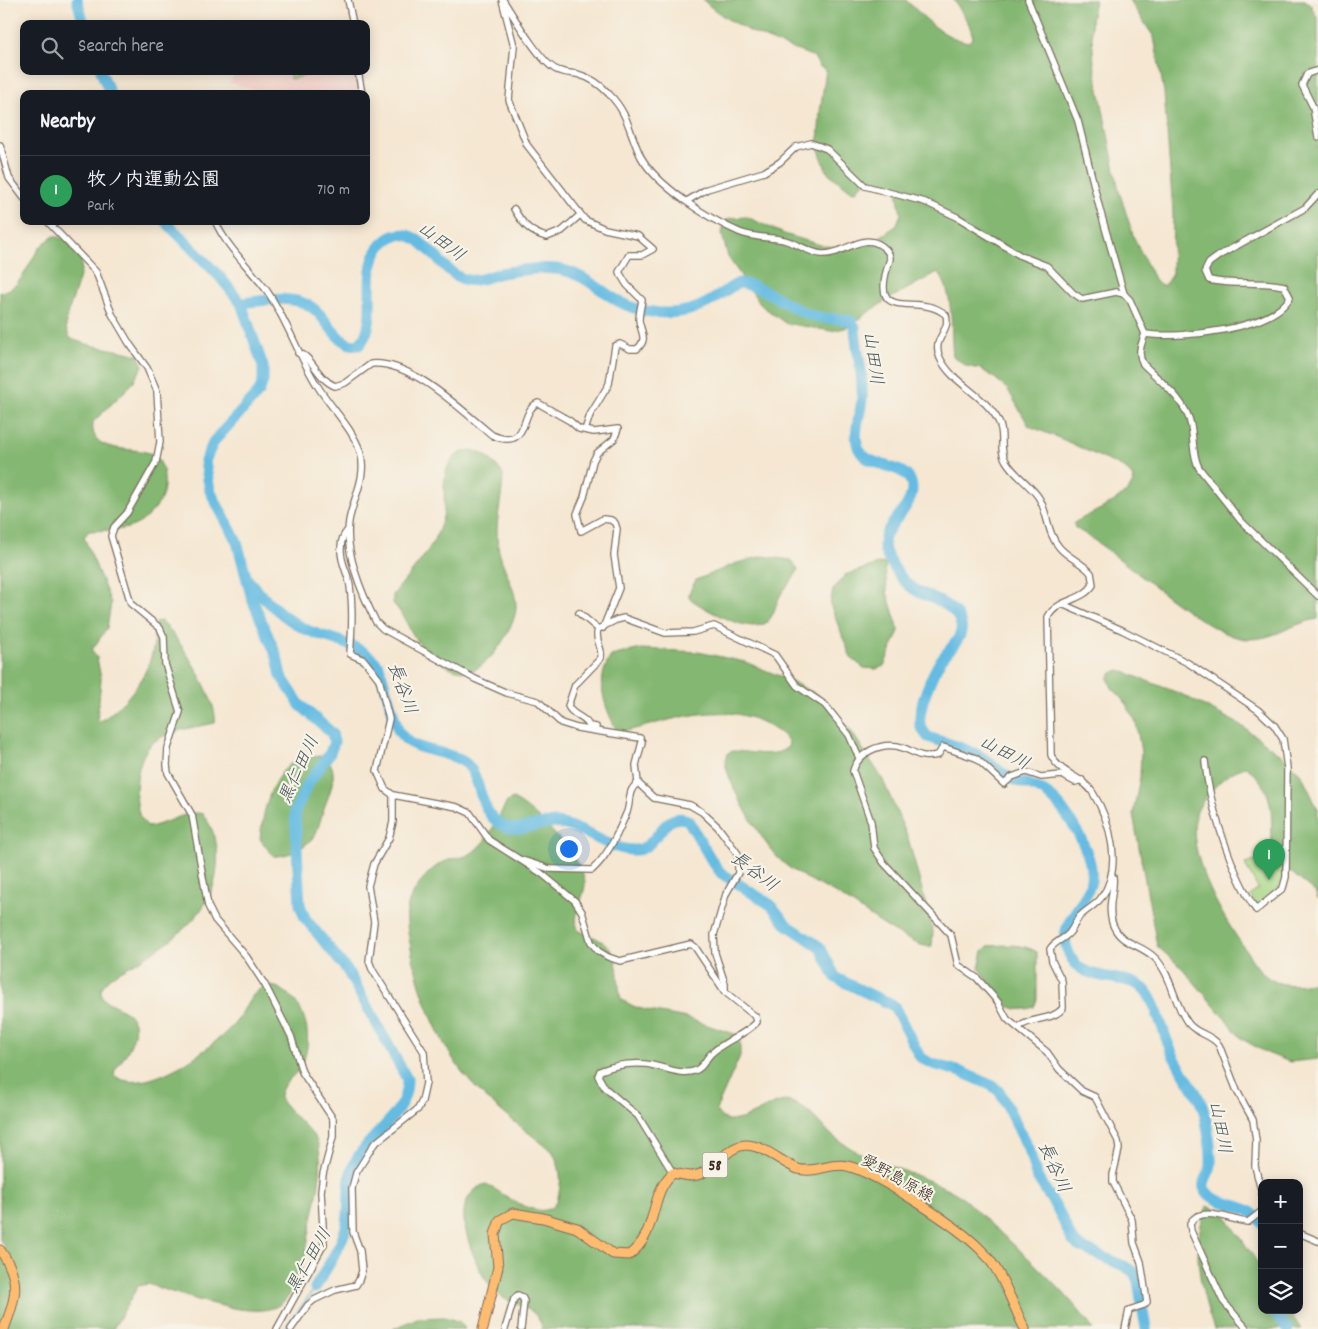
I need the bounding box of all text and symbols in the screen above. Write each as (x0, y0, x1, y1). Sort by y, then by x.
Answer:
search box (20, 20, 370, 75)
icon: search (38, 34, 66, 62)
text: Search here (78, 34, 164, 61)
text: Nearby (40, 108, 95, 138)
text: 牧ノ内運動公園 (87, 168, 220, 195)
text: 1 (54, 179, 58, 202)
text: 710 m (317, 179, 350, 202)
text: Park (87, 195, 114, 218)
water label: 山田川 (411, 217, 470, 269)
water label: 山田川 (855, 330, 888, 387)
water label: 長谷川 (380, 659, 422, 719)
water label: 山田川 (974, 730, 1034, 778)
water label: 黒仁田川 (274, 732, 327, 808)
your location (556, 836, 582, 862)
pin: 1 (1253, 839, 1285, 880)
water label: 長谷川 (724, 847, 783, 899)
water label: 山田川 (1201, 1099, 1236, 1156)
water label: 長谷川 (1030, 1138, 1075, 1198)
street label: 愛野島原線 (856, 1150, 937, 1209)
road number: 58 (702, 1152, 728, 1178)
map controls (1258, 1179, 1303, 1314)
button: + (1258, 1179, 1303, 1224)
water label: 黒仁田川 (281, 1224, 339, 1299)
button: − (1258, 1224, 1303, 1269)
button: layers (1258, 1269, 1303, 1314)

